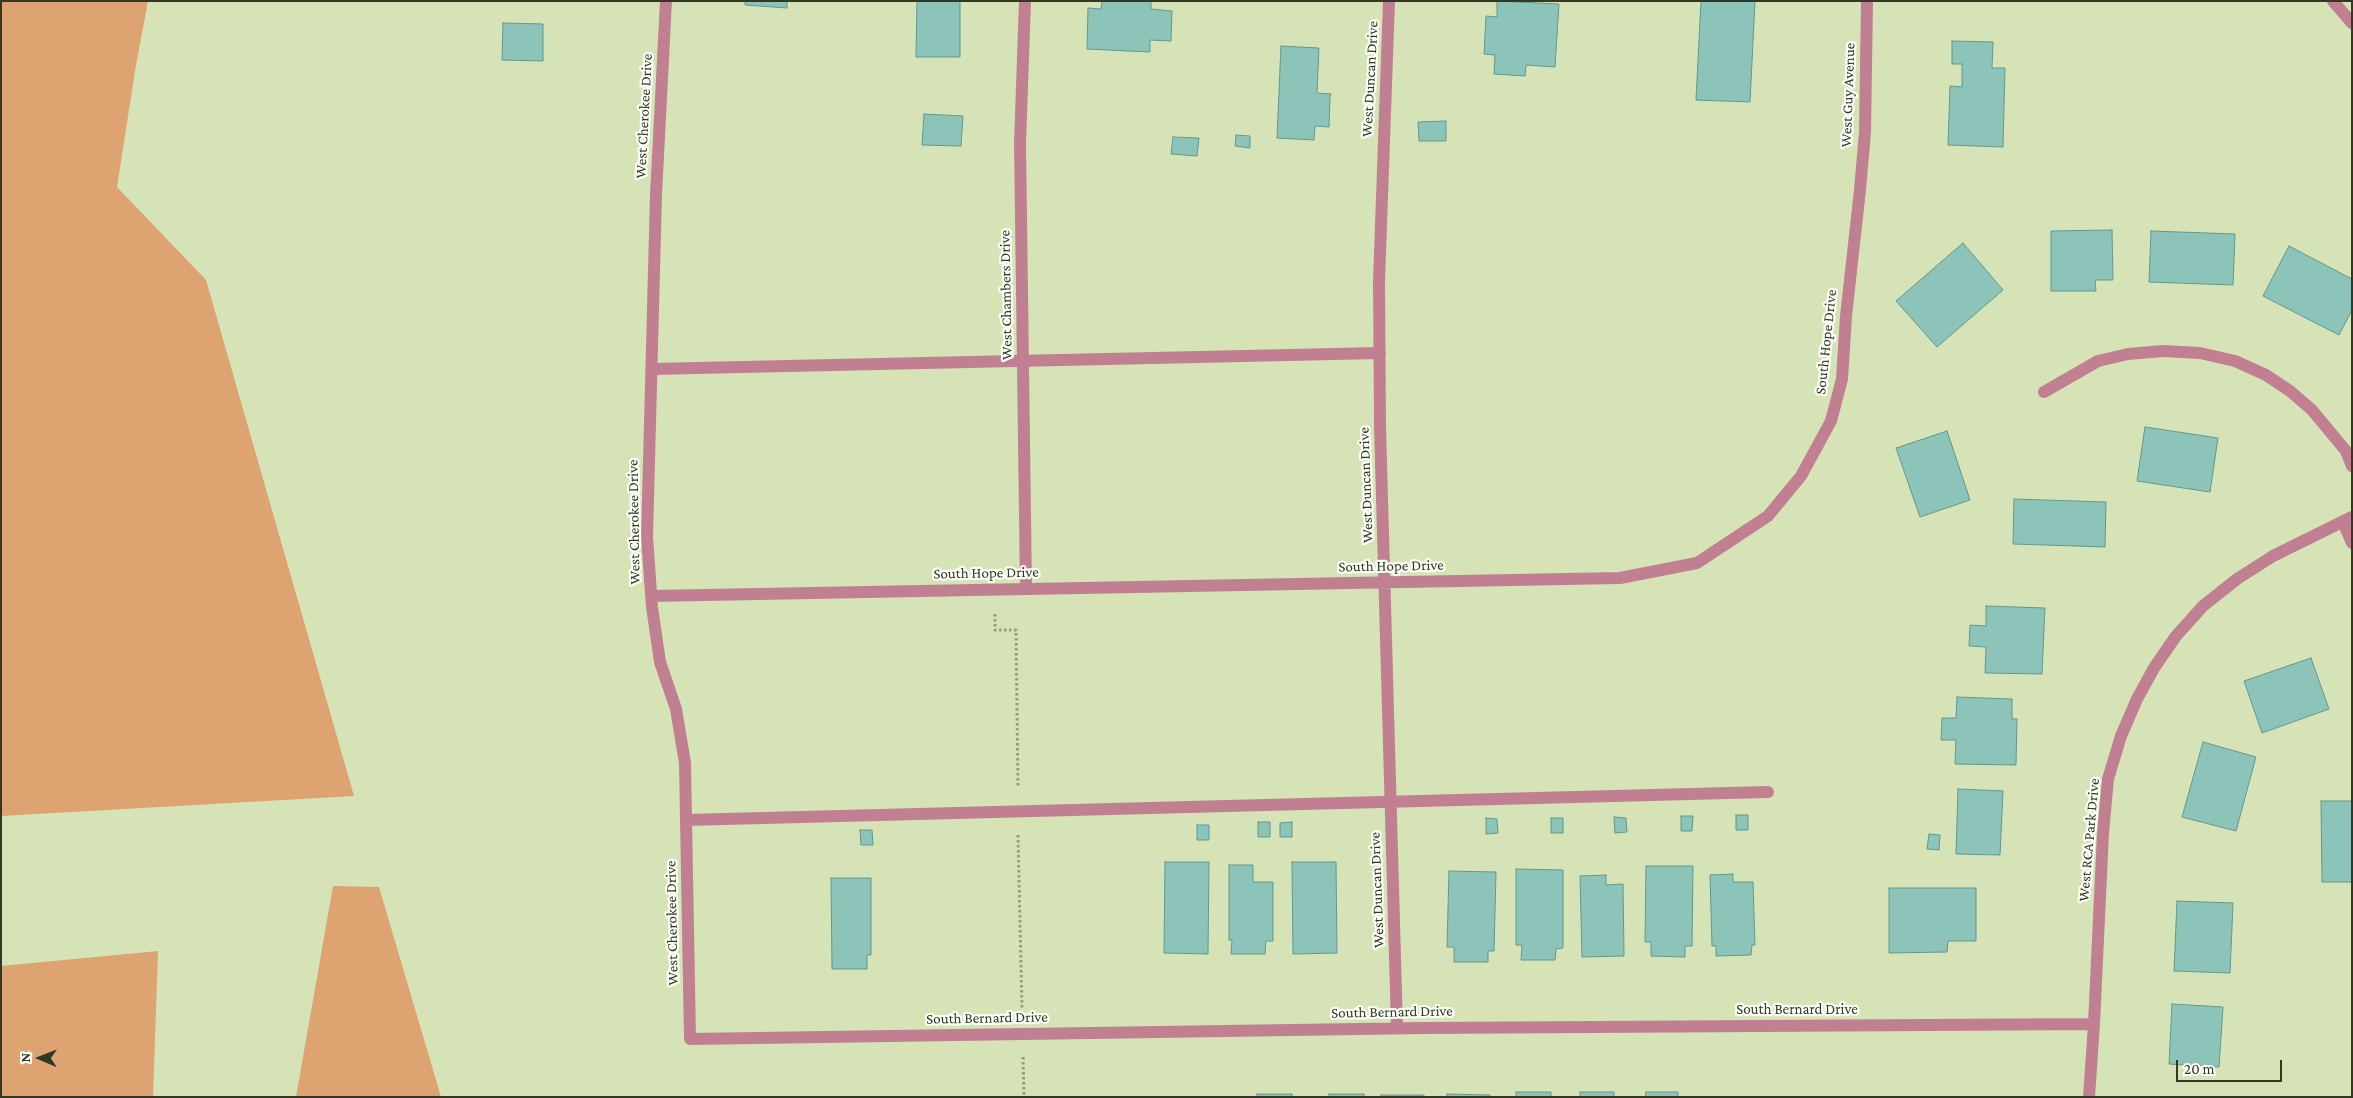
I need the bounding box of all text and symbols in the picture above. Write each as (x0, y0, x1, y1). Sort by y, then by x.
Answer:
street label: West Duncan Drive (1358, 21, 1382, 137)
street label: West Guy Avenue (1837, 42, 1859, 148)
street label: West Cherokee Drive (632, 53, 656, 179)
street label: West Chambers Drive (996, 230, 1016, 360)
street label: South Hope Drive (1812, 289, 1840, 395)
street label: West Duncan Drive (1355, 427, 1377, 543)
street label: West Cherokee Drive (624, 459, 644, 585)
street label: South Hope Drive (1338, 556, 1444, 576)
street label: South Hope Drive (933, 563, 1039, 583)
street label: West RCA Park Drive (2075, 778, 2103, 902)
street label: West Duncan Drive (1366, 832, 1388, 948)
street label: West Cherokee Drive (662, 860, 682, 986)
street label: South Bernard Drive (1736, 1000, 1858, 1018)
street label: South Bernard Drive (1331, 1002, 1453, 1022)
street label: South Bernard Drive (926, 1008, 1048, 1028)
north arrow (15, 1033, 65, 1083)
scale bar (2178, 1050, 2284, 1082)
text: N (17, 1053, 33, 1063)
text: 20 m (2184, 1061, 2215, 1077)

